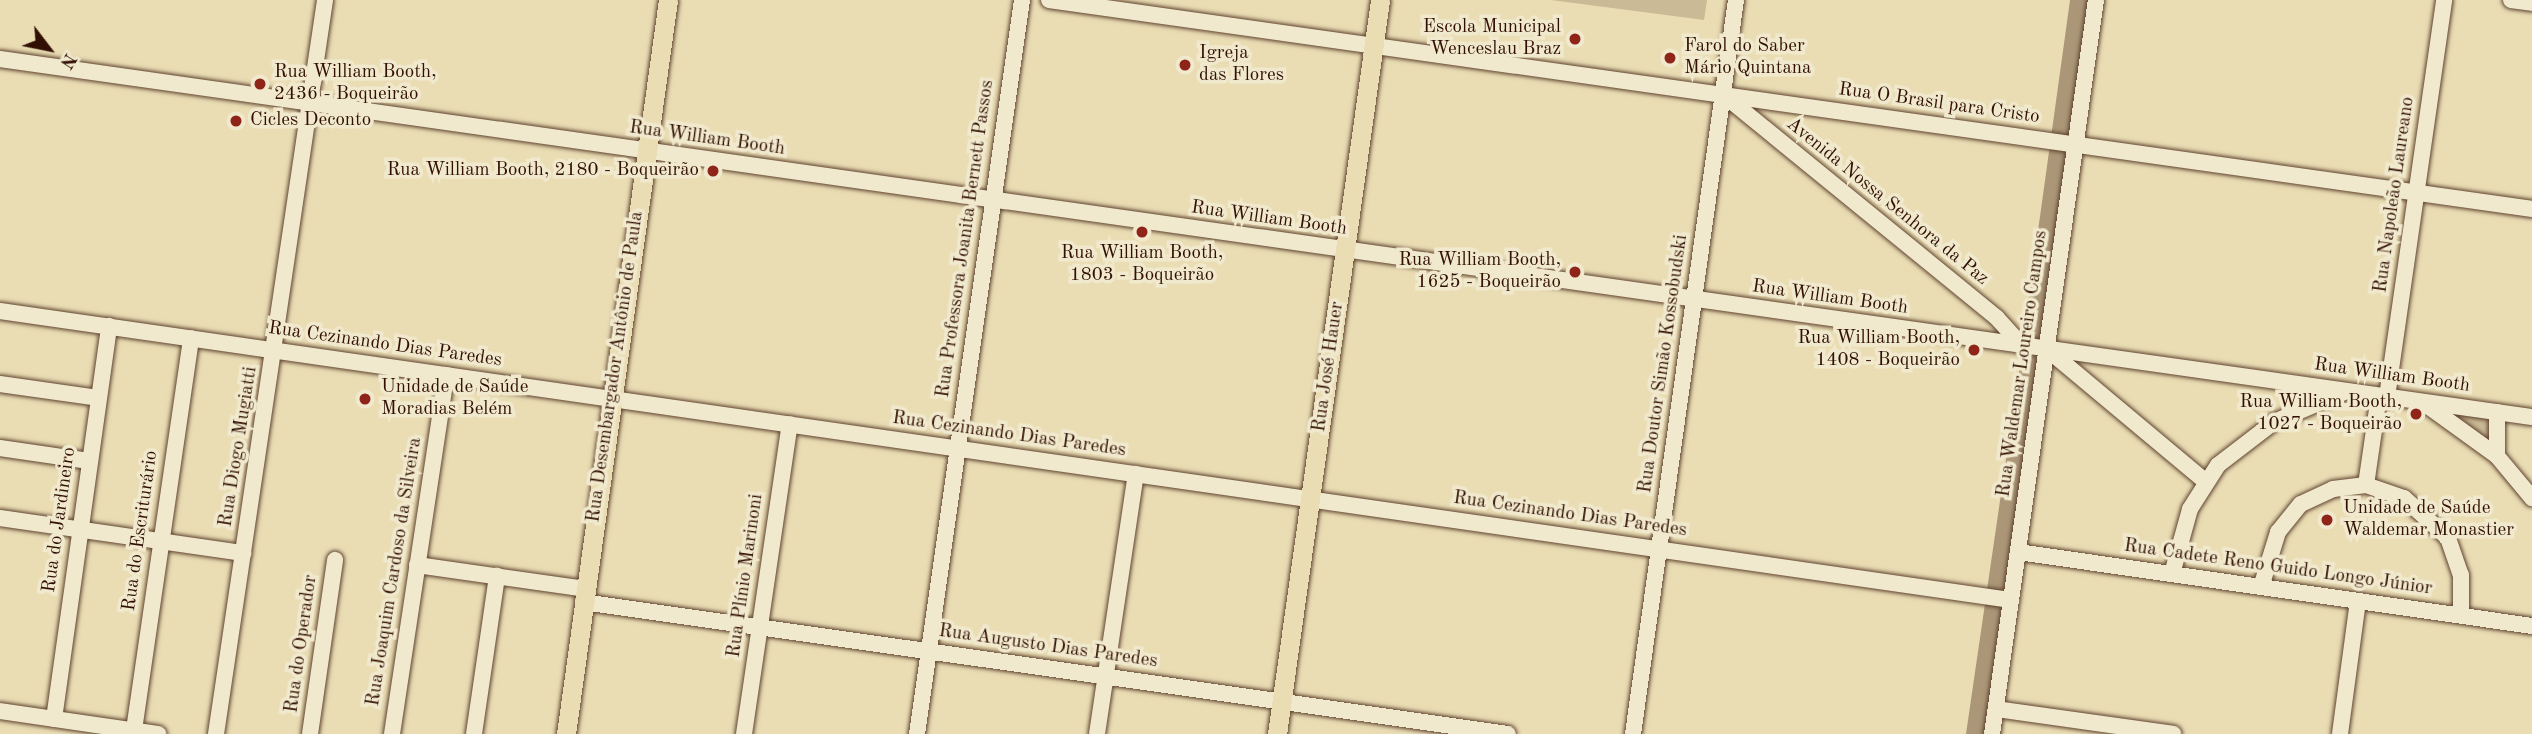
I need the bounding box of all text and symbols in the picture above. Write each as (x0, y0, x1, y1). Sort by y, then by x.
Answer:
north arrow (14, 14, 84, 84)
place label: Escola Municipal Wenceslau Braz (1423, 17, 1561, 61)
marker: Escola Municipal Wenceslau Braz (1567, 31, 1583, 47)
place label: Farol do Saber Mário Quintana (1684, 36, 1811, 80)
place label: Igreja das Flores (1199, 43, 1284, 87)
text: N (55, 49, 79, 72)
marker: Farol do Saber Mário Quintana (1662, 50, 1678, 66)
marker: Igreja das Flores (1177, 57, 1193, 73)
place label: Rua William Booth, 2436 - Boqueirão (274, 62, 436, 106)
marker: Rua William Booth, 2436 - Boqueirão (252, 76, 268, 92)
street label: Rua Professora Joanita Bernett Passos (932, 79, 1000, 399)
street label: Rua O Brasil para Cristo (1837, 79, 2041, 129)
street label: Rua Napoleão Laureano (2370, 96, 2420, 294)
place label: Cicles Deconto (250, 110, 371, 132)
marker: Cicles Deconto (228, 113, 244, 129)
street label: Avenida Nossa Senhora da Paz (1781, 113, 1993, 291)
street label: Rua William Booth (628, 117, 786, 161)
place label: Rua William Booth, 2180 - Boqueirão (387, 160, 699, 182)
marker: Rua William Booth, 2180 - Boqueirão (705, 163, 721, 179)
street label: Rua William Booth (1190, 197, 1348, 241)
street label: Rua Desembargador Antônio de Paula (583, 210, 649, 524)
marker: Rua William Booth, 1803 - Boqueirão (1134, 224, 1150, 240)
street label: Rua Waldemar Loureiro Campos (1993, 229, 2053, 499)
street label: Rua Doutor Simão Kossobudski (1635, 233, 1693, 495)
place label: Rua William Booth, 1803 - Boqueirão (1061, 243, 1223, 287)
place label: Rua William Booth, 1625 - Boqueirão (1399, 250, 1561, 294)
marker: Rua William Booth, 1625 - Boqueirão (1567, 264, 1583, 280)
street label: Rua William Booth (1751, 276, 1909, 320)
street label: Rua José Hauer (1309, 300, 1349, 434)
street label: Rua Cezinando Dias Paredes (267, 317, 503, 373)
place label: Rua William Booth, 1408 - Boqueirão (1798, 328, 1960, 372)
marker: Rua William Booth, 1408 - Boqueirão (1966, 342, 1982, 358)
street label: Rua William Booth (2313, 354, 2471, 398)
street label: Rua Diogo Mugiatti (215, 365, 263, 529)
place label: Unidade de Saúde Moradias Belém (381, 377, 528, 421)
marker: Unidade de Saúde Moradias Belém (355, 389, 375, 409)
place label: Rua William Booth, 1027 - Boqueirão (2240, 392, 2402, 436)
marker: Rua William Booth, 1027 - Boqueirão (2408, 406, 2424, 422)
street label: Rua Cezinando Dias Paredes (891, 407, 1127, 463)
street label: Rua Joaquim Cardoso da Silveira (362, 436, 428, 708)
street label: Rua do Jardineiro (38, 446, 82, 594)
street label: Rua do Escriturário (118, 449, 164, 613)
street label: Rua Cezinando Dias Paredes (1452, 487, 1688, 543)
street label: Rua Plínio Marinoni (723, 493, 769, 659)
place label: Unidade de Saúde Waldemar Monastier (2343, 498, 2514, 542)
marker: Unidade de Saúde Waldemar Monastier (2317, 510, 2337, 530)
street label: Rua Cadete Reno Guido Longo Júnior (2122, 535, 2434, 601)
street label: Rua do Operador (281, 573, 323, 715)
street label: Rua Augusto Dias Paredes (937, 620, 1159, 674)

